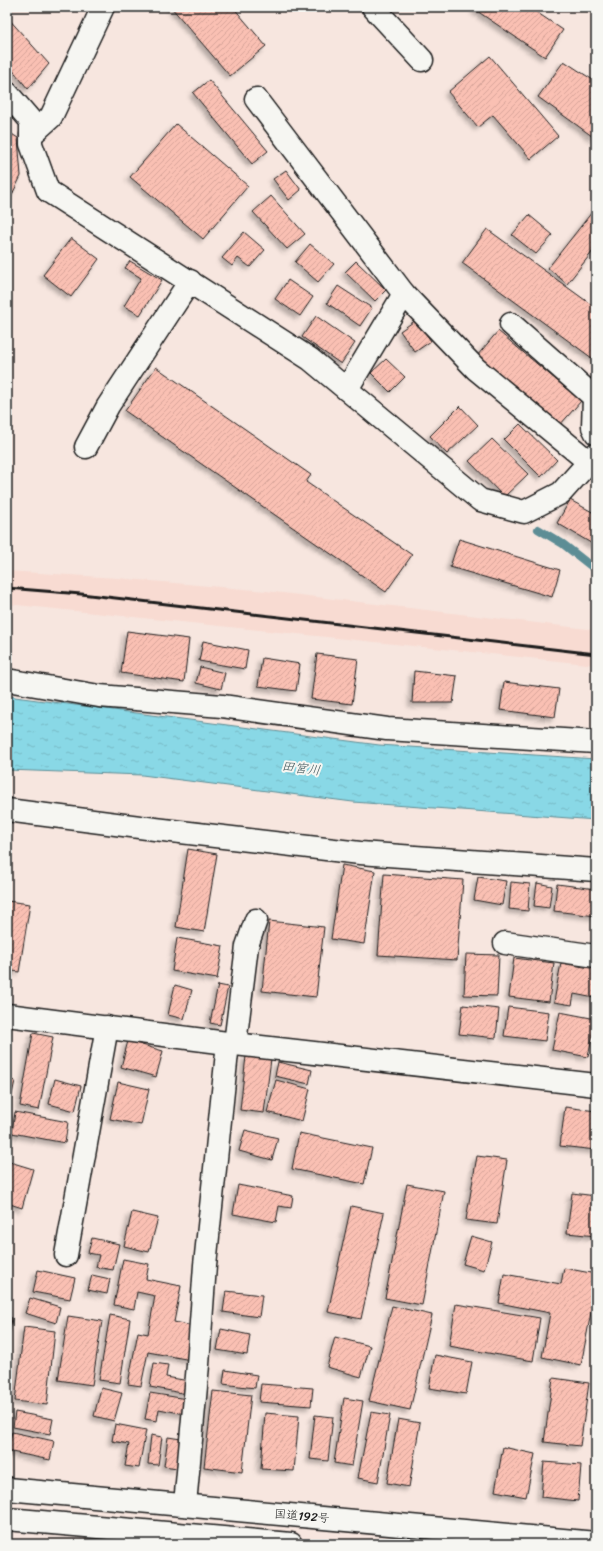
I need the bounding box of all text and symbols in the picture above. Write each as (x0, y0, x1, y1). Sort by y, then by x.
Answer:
water label: 田宮川 (280, 754, 322, 782)
street label: 国道192号 (273, 1503, 331, 1529)

